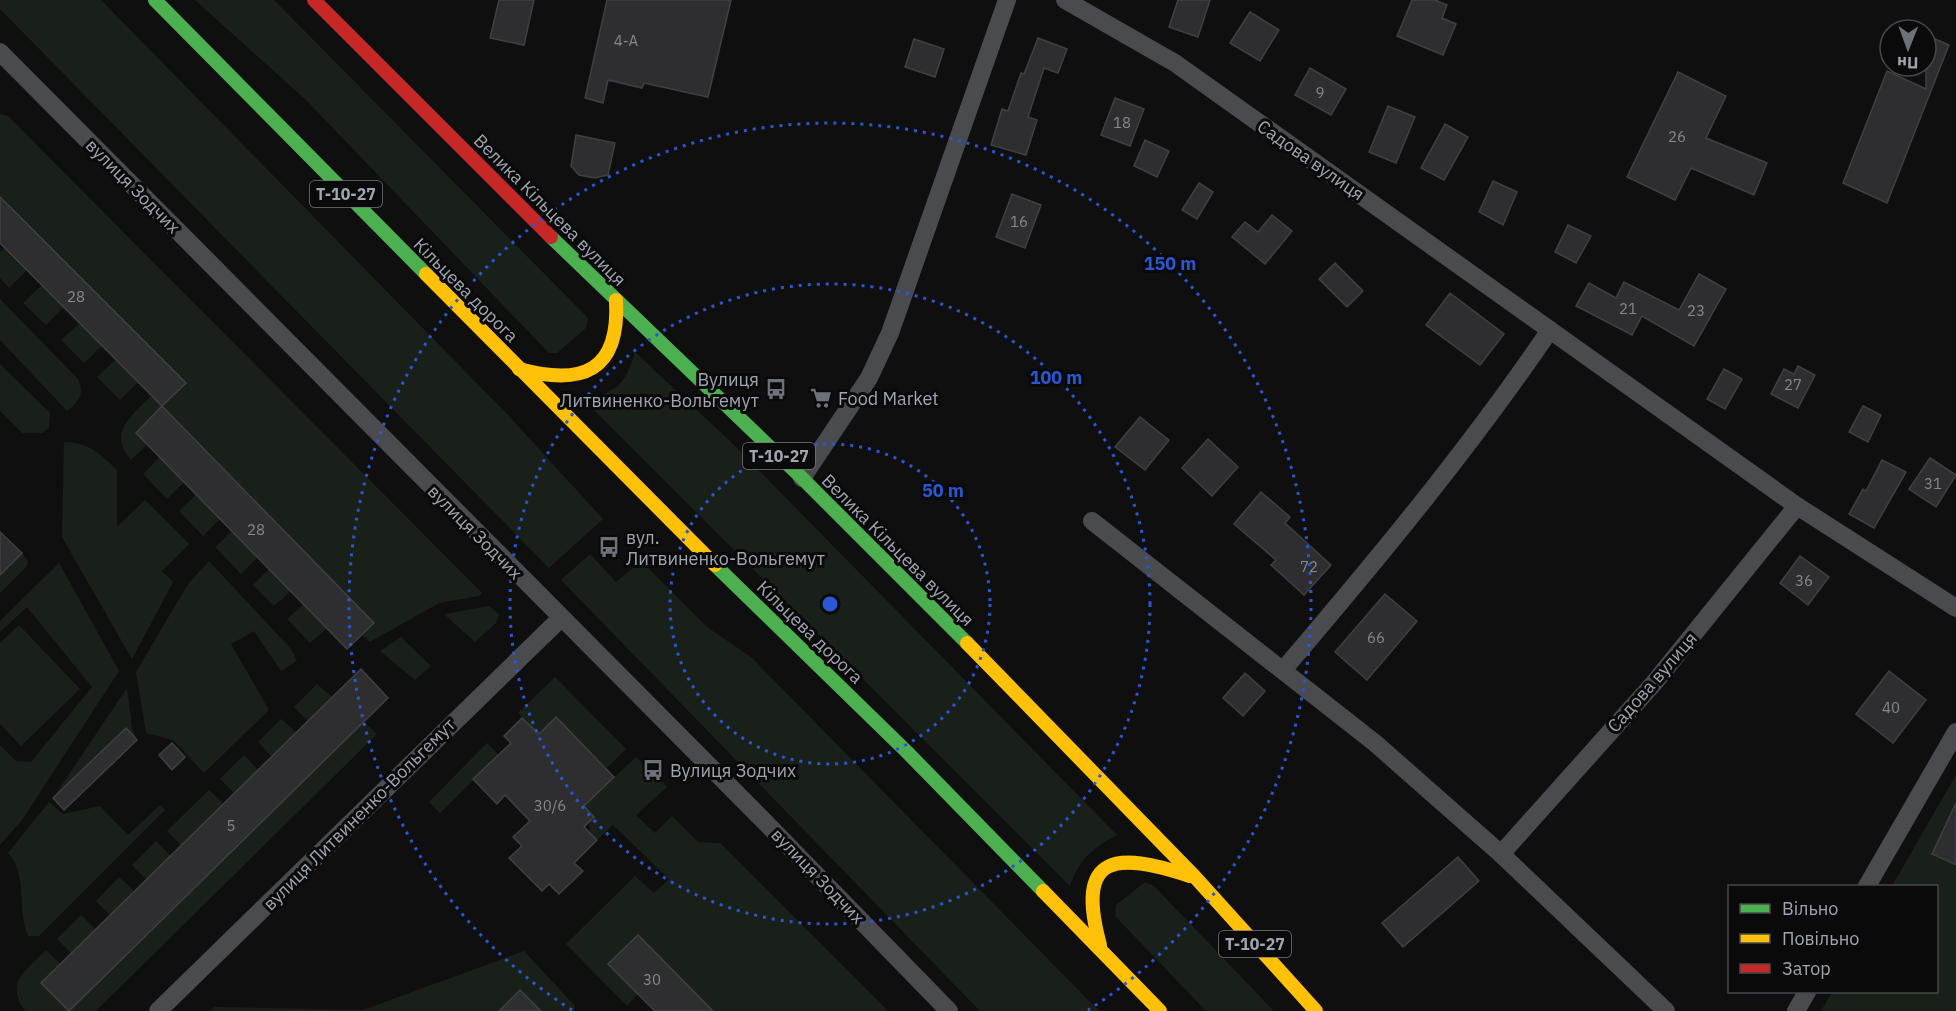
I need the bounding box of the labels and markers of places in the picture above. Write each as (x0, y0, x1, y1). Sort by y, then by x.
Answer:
place label: Вулиця Литвиненко-Вольгемут (560, 368, 759, 412)
bus stop icon: Вулиця Литвиненко-Вольгемут (764, 377, 788, 401)
supermarket icon: Food Market (809, 386, 833, 410)
place label: Food Market (838, 387, 939, 410)
place label: вул. Литвиненко-Вольгемут (626, 526, 825, 570)
bus stop icon: вул. Литвиненко-Вольгемут (597, 535, 621, 559)
centre of rings (820, 594, 840, 614)
bus stop icon: Вулиця Зодчих (641, 758, 665, 782)
place label: Вулиця Зодчих (670, 759, 796, 782)

